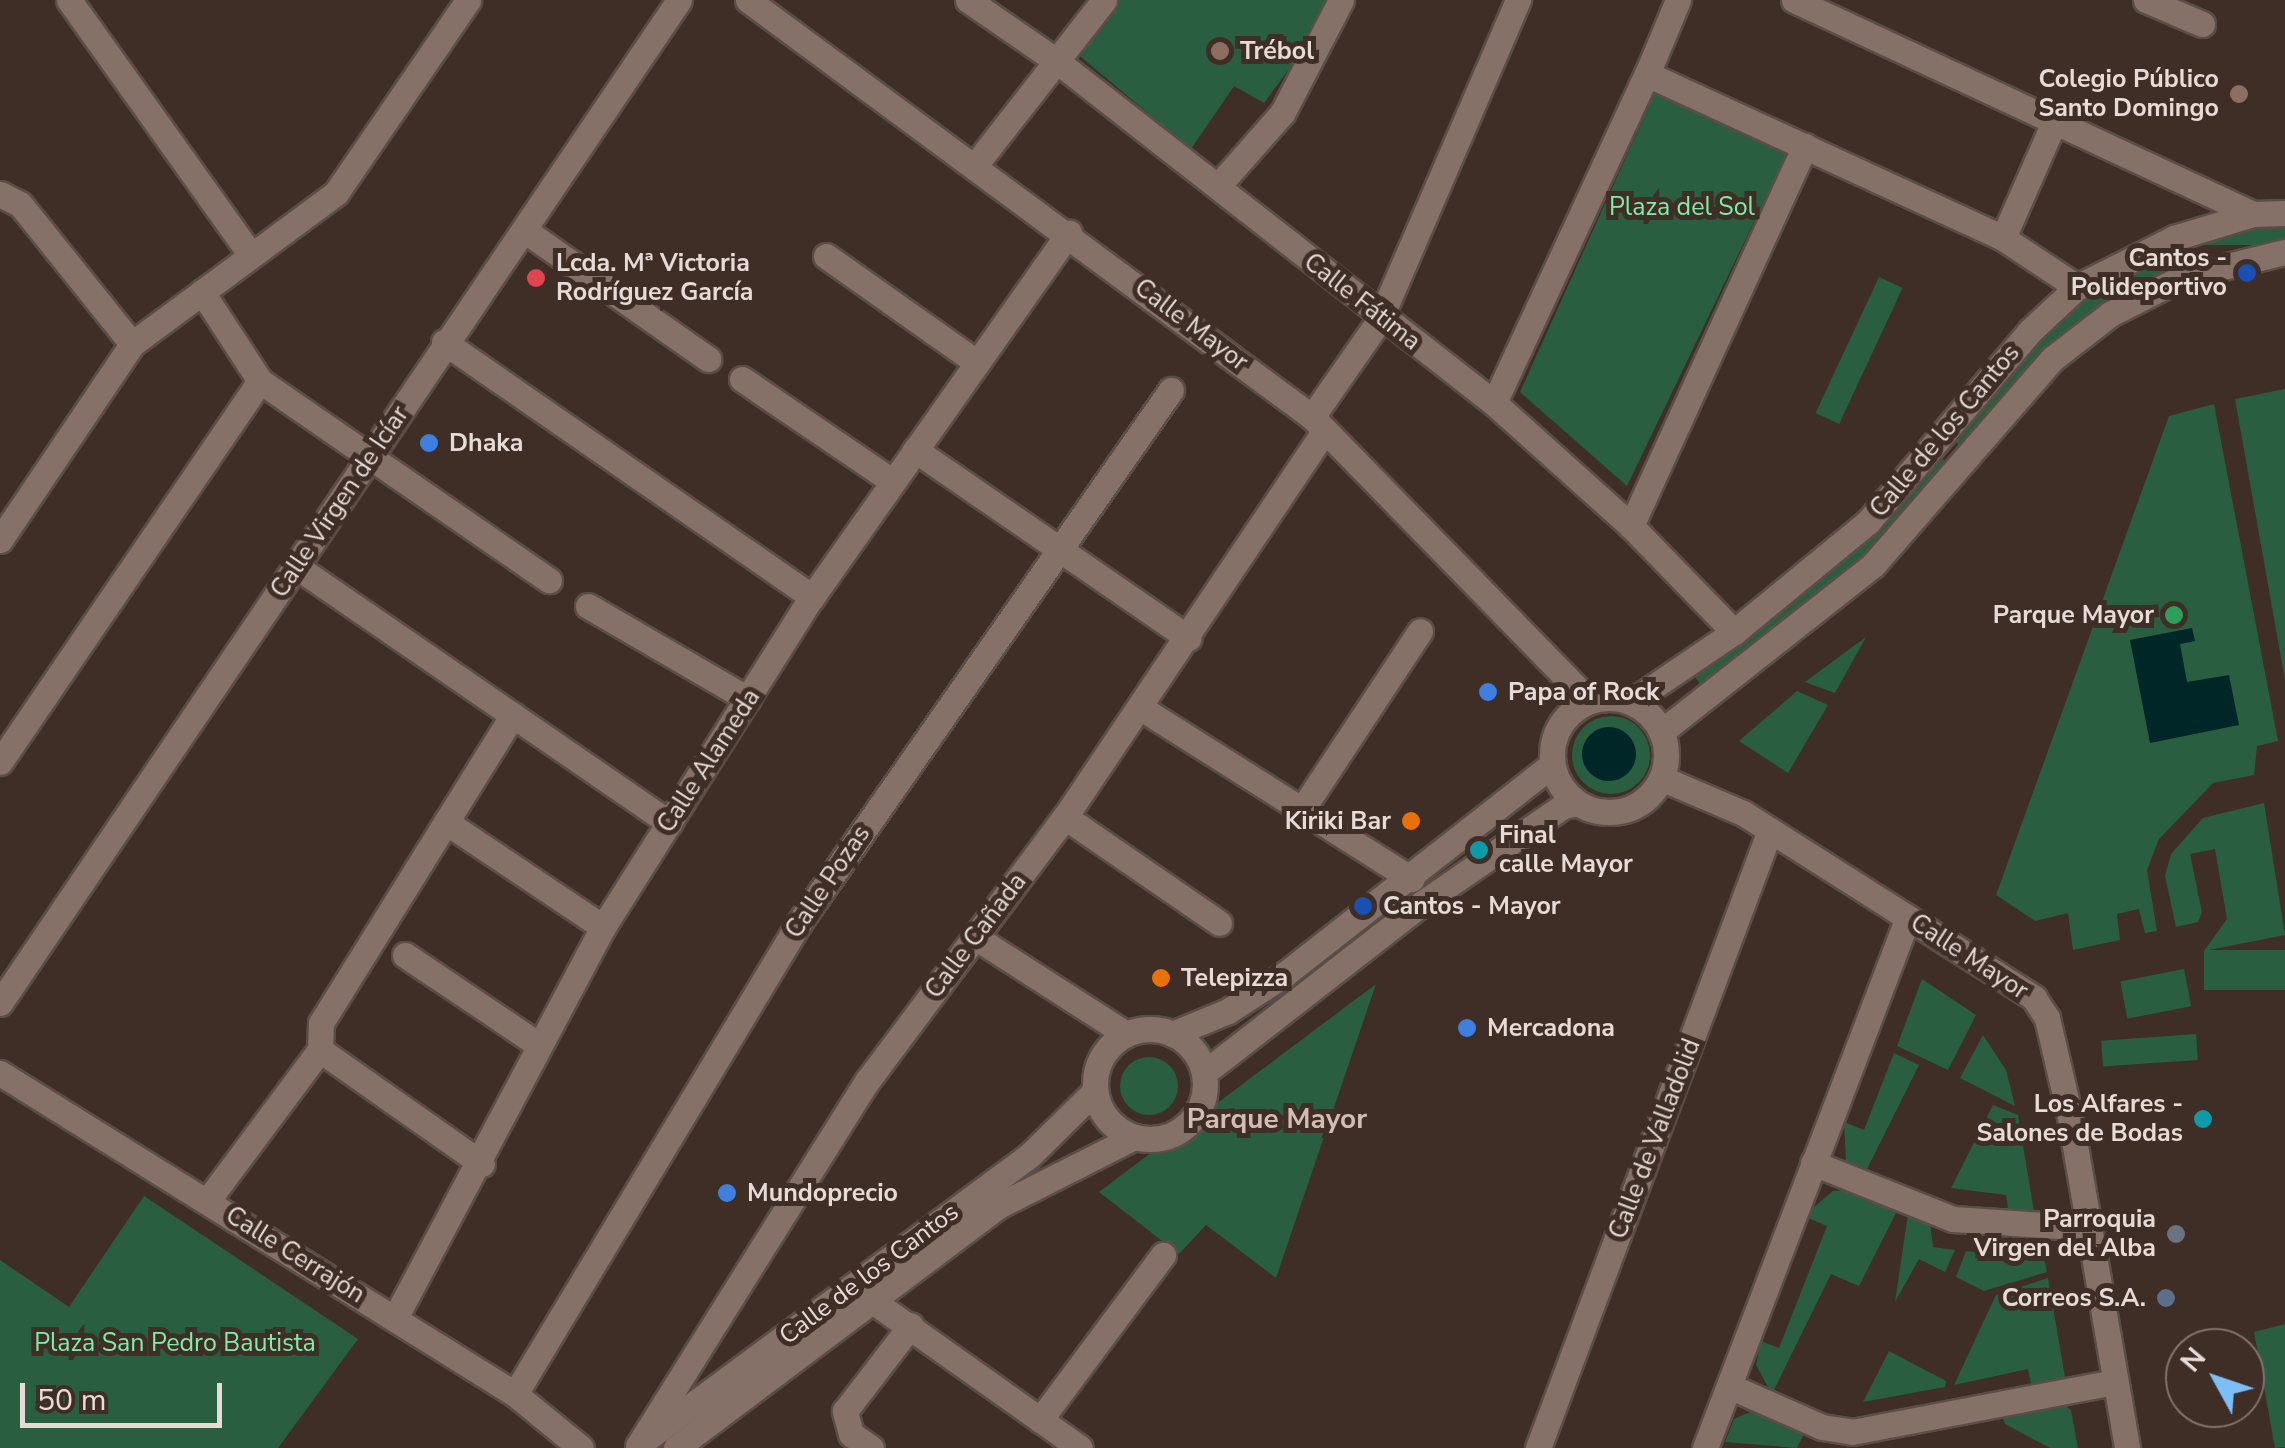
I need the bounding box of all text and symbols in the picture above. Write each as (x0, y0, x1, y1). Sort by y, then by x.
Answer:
place label: Trébol (1240, 36, 1314, 66)
marker: Trébol (1209, 40, 1231, 62)
place label: Colegio Público Santo Domingo (2038, 65, 2219, 124)
marker: Colegio Público Santo Domingo (2228, 83, 2250, 105)
park label: Plaza del Sol (1609, 192, 1755, 222)
place label: Cantos - Polideportivo (2071, 244, 2227, 303)
street label: Calle Fátima (1298, 247, 1426, 357)
place label: Lcda. Mª Victoria Rodríguez García (556, 249, 753, 308)
marker: Cantos - Polideportivo (2236, 262, 2258, 284)
marker: Lcda. Mª Victoria Rodríguez García (525, 267, 547, 289)
street label: Calle Mayor (1128, 273, 1254, 377)
street label: Calle de los Cantos (1864, 338, 2026, 524)
street label: Calle Virgen de Icíar (265, 400, 415, 604)
place label: Dhaka (449, 428, 523, 458)
marker: Dhaka (418, 432, 440, 454)
place label: Parque Mayor (1993, 600, 2154, 630)
marker: Parque Mayor (2163, 604, 2185, 626)
place label: Papa of Rock (1508, 677, 1659, 707)
marker: Papa of Rock (1477, 681, 1499, 703)
street label: Calle Alameda (651, 683, 767, 839)
place label: Kiriki Bar (1285, 806, 1391, 836)
marker: Kiriki Bar (1400, 810, 1422, 832)
street label: Calle Pozas (779, 820, 877, 944)
place label: Final calle Mayor (1499, 821, 1633, 880)
marker: Final calle Mayor (1468, 839, 1490, 861)
street label: Calle Cañada (919, 867, 1033, 1005)
place label: Cantos - Mayor (1383, 891, 1561, 921)
marker: Cantos - Mayor (1352, 895, 1374, 917)
street label: Calle Mayor (1905, 908, 2033, 1006)
place label: Telepizza (1181, 963, 1288, 993)
marker: Telepizza (1150, 967, 1172, 989)
place label: Mercadona (1487, 1013, 1615, 1043)
marker: Mercadona (1456, 1017, 1478, 1039)
street label: Calle de Valladolid (1603, 1035, 1707, 1243)
place label: Los Alfares - Salones de Bodas (1976, 1090, 2183, 1149)
district label: Parque Mayor (1187, 1102, 1367, 1136)
marker: Los Alfares - Salones de Bodas (2192, 1108, 2214, 1130)
place label: Mundoprecio (747, 1178, 898, 1208)
marker: Mundoprecio (716, 1182, 738, 1204)
street label: Calle de los Cantos (774, 1197, 964, 1351)
street label: Calle Cerrajón (220, 1200, 370, 1310)
place label: Parroquia Virgen del Alba (1974, 1205, 2156, 1264)
marker: Parroquia Virgen del Alba (2165, 1223, 2187, 1245)
place label: Correos S.A. (2002, 1283, 2146, 1313)
marker: Correos S.A. (2155, 1287, 2177, 1309)
park label: Plaza San Pedro Bautista (34, 1328, 316, 1358)
north arrow (2165, 1328, 2265, 1428)
text: N (2172, 1340, 2215, 1380)
scale bar (25, 1363, 228, 1425)
text: 50 m (37, 1380, 106, 1421)

